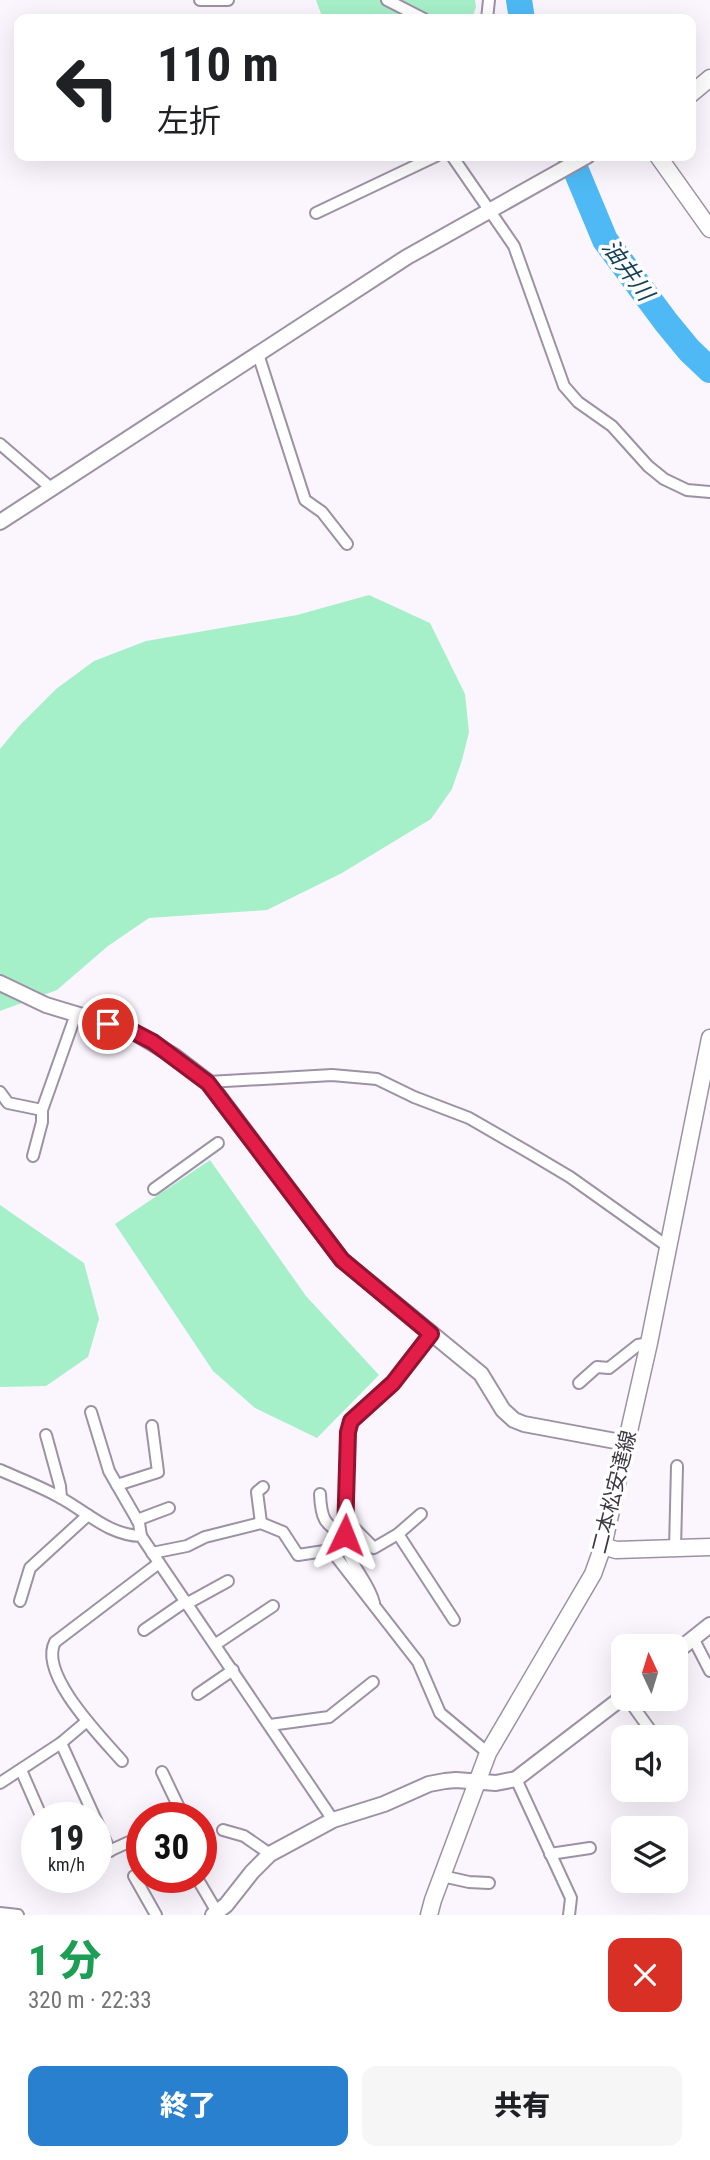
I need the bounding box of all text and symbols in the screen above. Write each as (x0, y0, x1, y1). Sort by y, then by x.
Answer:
text: 110 m (157, 36, 279, 93)
icon: left (42, 42, 133, 133)
text: 左折 (157, 102, 221, 140)
water label: 油井川 (596, 234, 661, 309)
pin (78, 994, 138, 1054)
icon: arrive (89, 1005, 127, 1043)
street label: 二本松安達線 (587, 1428, 641, 1556)
position arrow (308, 1498, 382, 1572)
north arrow (611, 1634, 688, 1712)
map controls (611, 1634, 688, 1893)
button: sound (611, 1725, 688, 1802)
speed limit sign: 30 (126, 1802, 217, 1893)
button: layers (611, 1816, 688, 1893)
text: 19 (49, 1818, 84, 1859)
text: km/h (48, 1854, 85, 1875)
text: 1 分 (28, 1936, 101, 1985)
button: close (608, 1938, 682, 2012)
text: 320 m · 22:33 (28, 1987, 152, 2014)
button: 終了 (28, 2066, 348, 2146)
button: 共有 (362, 2066, 682, 2146)

